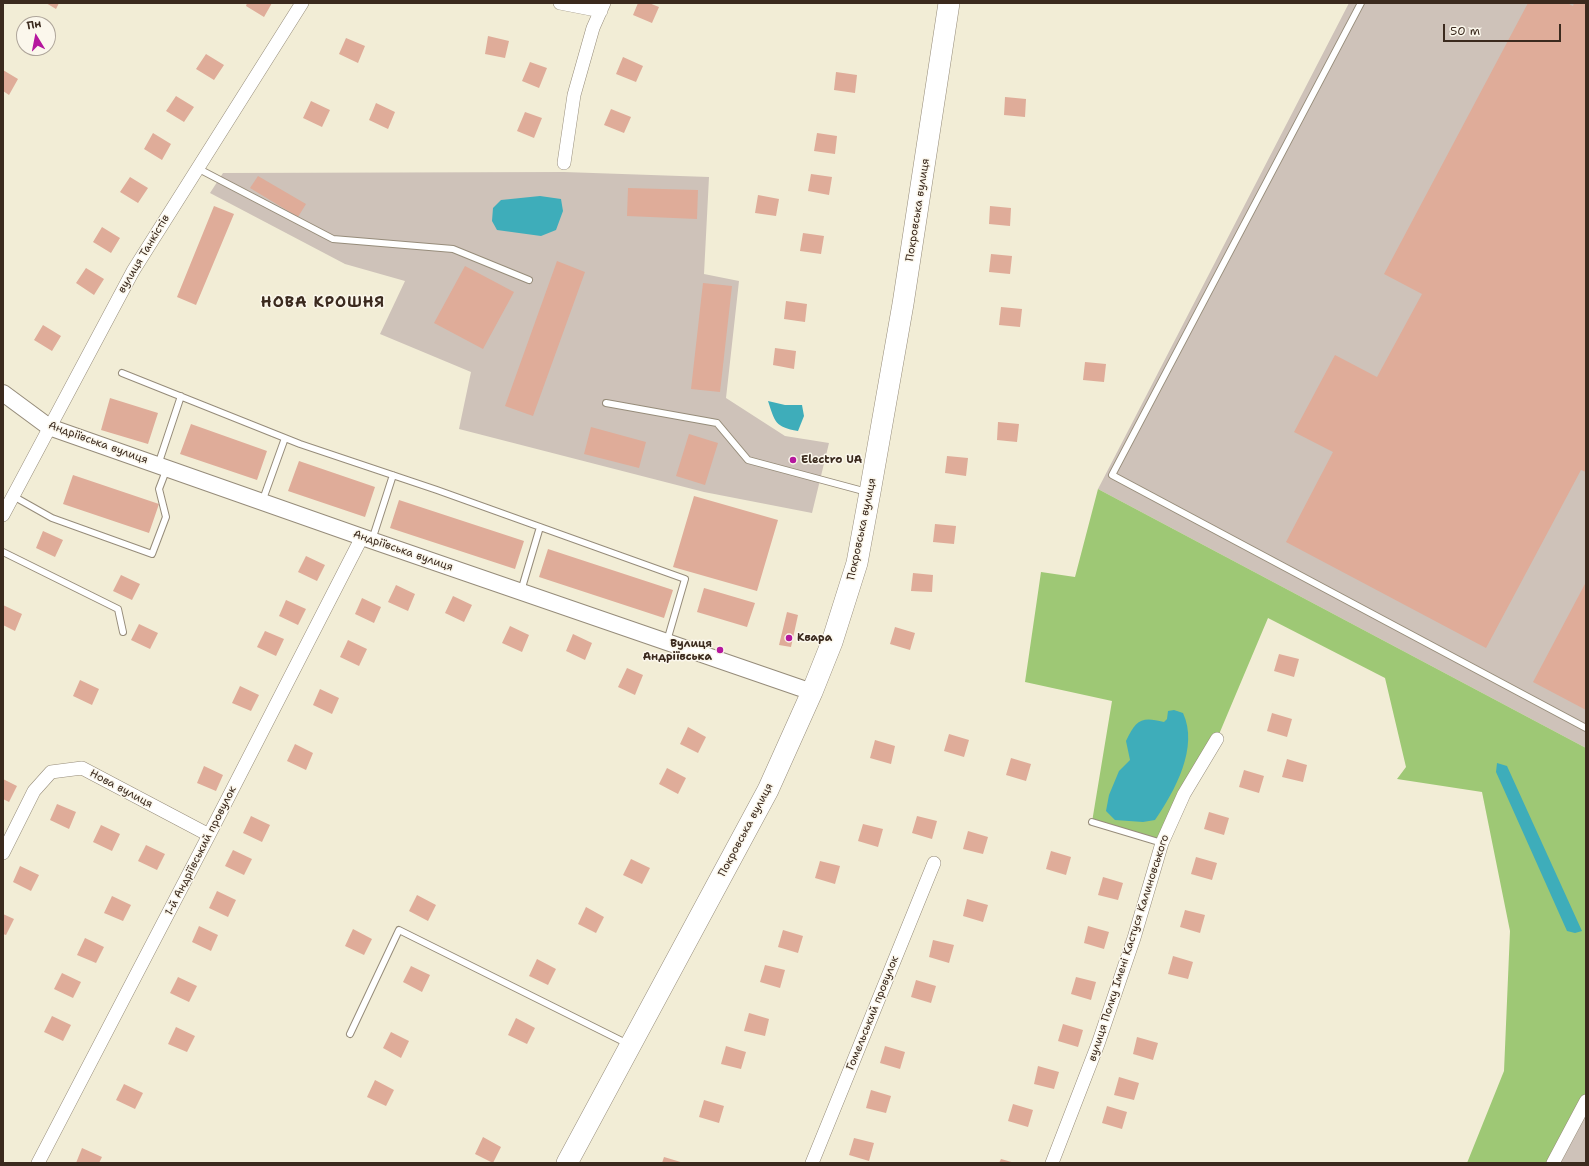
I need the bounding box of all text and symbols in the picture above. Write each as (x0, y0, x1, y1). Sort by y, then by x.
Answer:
north arrow (16, 16, 56, 56)
text: Пн (26, 16, 42, 33)
scale bar (1445, 16, 1563, 42)
text: 50 m (1450, 23, 1480, 39)
street label: Покровська вулиця (903, 158, 933, 262)
street label: вулиця Танкістів (115, 212, 173, 296)
district label: НОВА КРОШНЯ (261, 294, 385, 312)
street label: Андріївська вулиця (46, 419, 150, 467)
place label: Electro UA (801, 453, 862, 467)
marker: Electro UA (788, 455, 798, 465)
street label: Покровська вулиця (845, 477, 879, 581)
street label: Андріївська вулиця (351, 528, 455, 574)
place label: Квара (797, 631, 832, 645)
marker: Квара (784, 633, 794, 643)
place label: Вулиця Андріївська (643, 637, 712, 663)
marker: Вулиця Андріївська (715, 645, 725, 655)
street label: Нова вулиця (87, 767, 155, 811)
street label: Покровська вулиця (716, 781, 776, 879)
street label: 1-й Андріївський провулок (162, 784, 240, 918)
street label: вулиця Полку Імені Кастуся Калиновського (1086, 833, 1172, 1063)
street label: Гомельський провулок (844, 954, 902, 1072)

